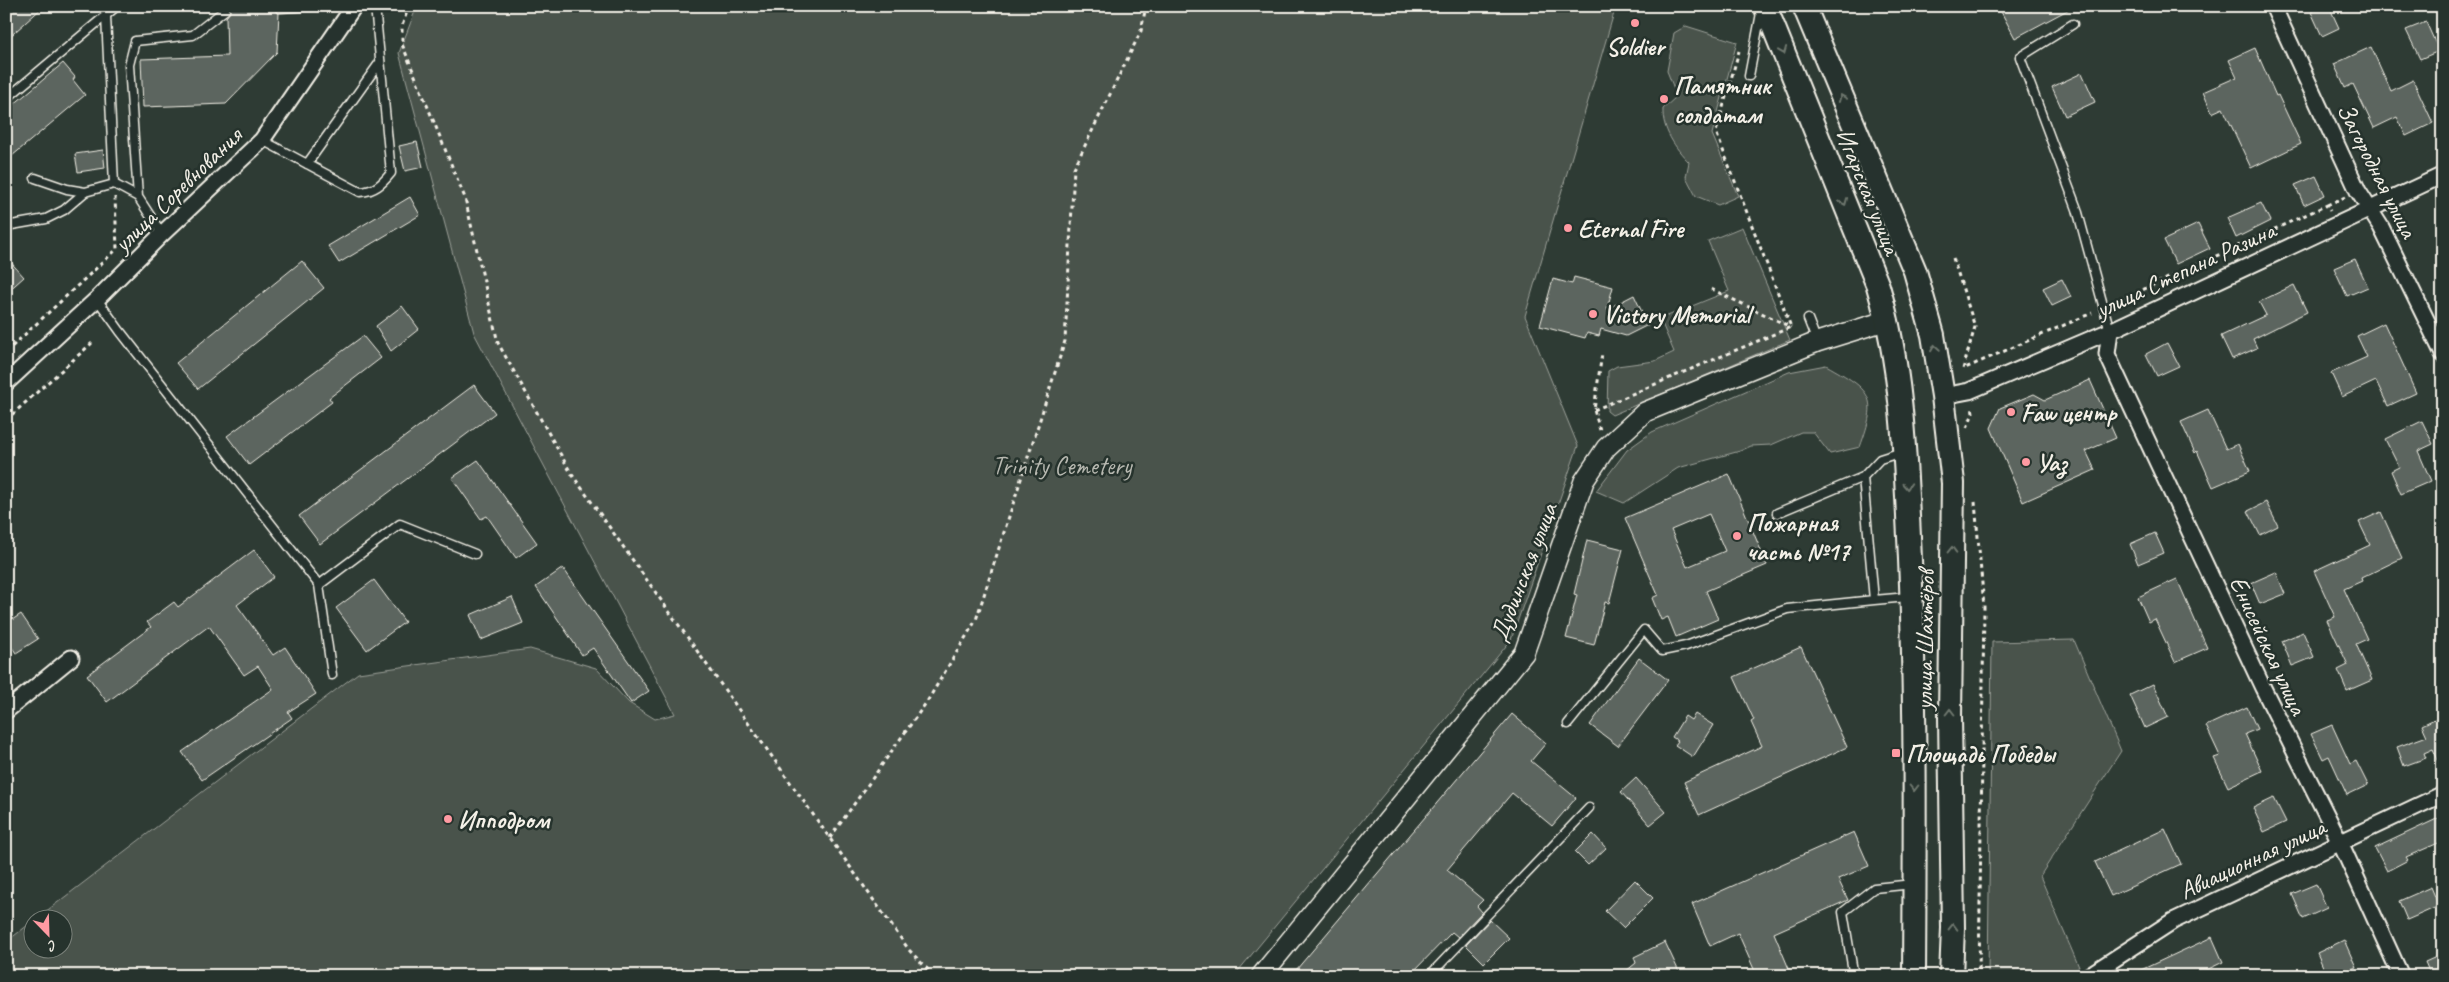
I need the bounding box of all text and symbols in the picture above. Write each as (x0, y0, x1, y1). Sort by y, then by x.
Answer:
marker: Soldier (1629, 17, 1641, 29)
place label: Soldier (1606, 31, 1667, 63)
one-way arrow (1778, 47, 1788, 55)
place label: Памятник солдатам (1674, 70, 1774, 131)
marker: Памятник солдатам (1658, 93, 1670, 105)
one-way arrow (1837, 94, 1848, 103)
street label: Загородная улица (2329, 98, 2426, 245)
street label: улица Соревнования (105, 119, 251, 261)
street label: Игарская улица (1828, 124, 1909, 262)
one-way arrow (1838, 197, 1849, 206)
place label: Eternal Fire (1578, 213, 1686, 245)
street label: улица Степана Разина (2089, 213, 2283, 326)
marker: Eternal Fire (1562, 222, 1574, 234)
place label: Victory Memorial (1603, 299, 1754, 331)
marker: Victory Memorial (1587, 308, 1599, 320)
one-way arrow (1930, 343, 1940, 352)
place label: Faw центр (2021, 397, 2118, 429)
marker: Faw центр (2005, 406, 2017, 418)
place label: Уаз (2036, 447, 2069, 479)
park label: Trinity Cemetery (992, 450, 1133, 482)
marker: Уаз (2020, 456, 2032, 468)
one-way arrow (1901, 482, 1912, 490)
street label: Дудинская улица (1483, 497, 1566, 646)
place label: Пожарная часть №17 (1747, 507, 1852, 568)
marker: Пожарная часть №17 (1731, 530, 1743, 542)
one-way arrow (1947, 545, 1957, 553)
street label: улица Шахтёров (1908, 565, 1942, 712)
street label: Енисейская улица (2222, 571, 2315, 722)
one-way arrow (1945, 708, 1955, 716)
place label: Площадь Победы (1906, 738, 2057, 770)
marker: Площадь Победы (1890, 747, 1902, 759)
one-way arrow (1909, 784, 1919, 792)
place label: Ипподром (458, 804, 552, 836)
street label: Авиационная улица (2174, 810, 2333, 907)
marker: Ипподром (442, 813, 454, 825)
north arrow (22, 910, 72, 960)
one-way arrow (1948, 923, 1958, 930)
text: С (44, 936, 59, 956)

